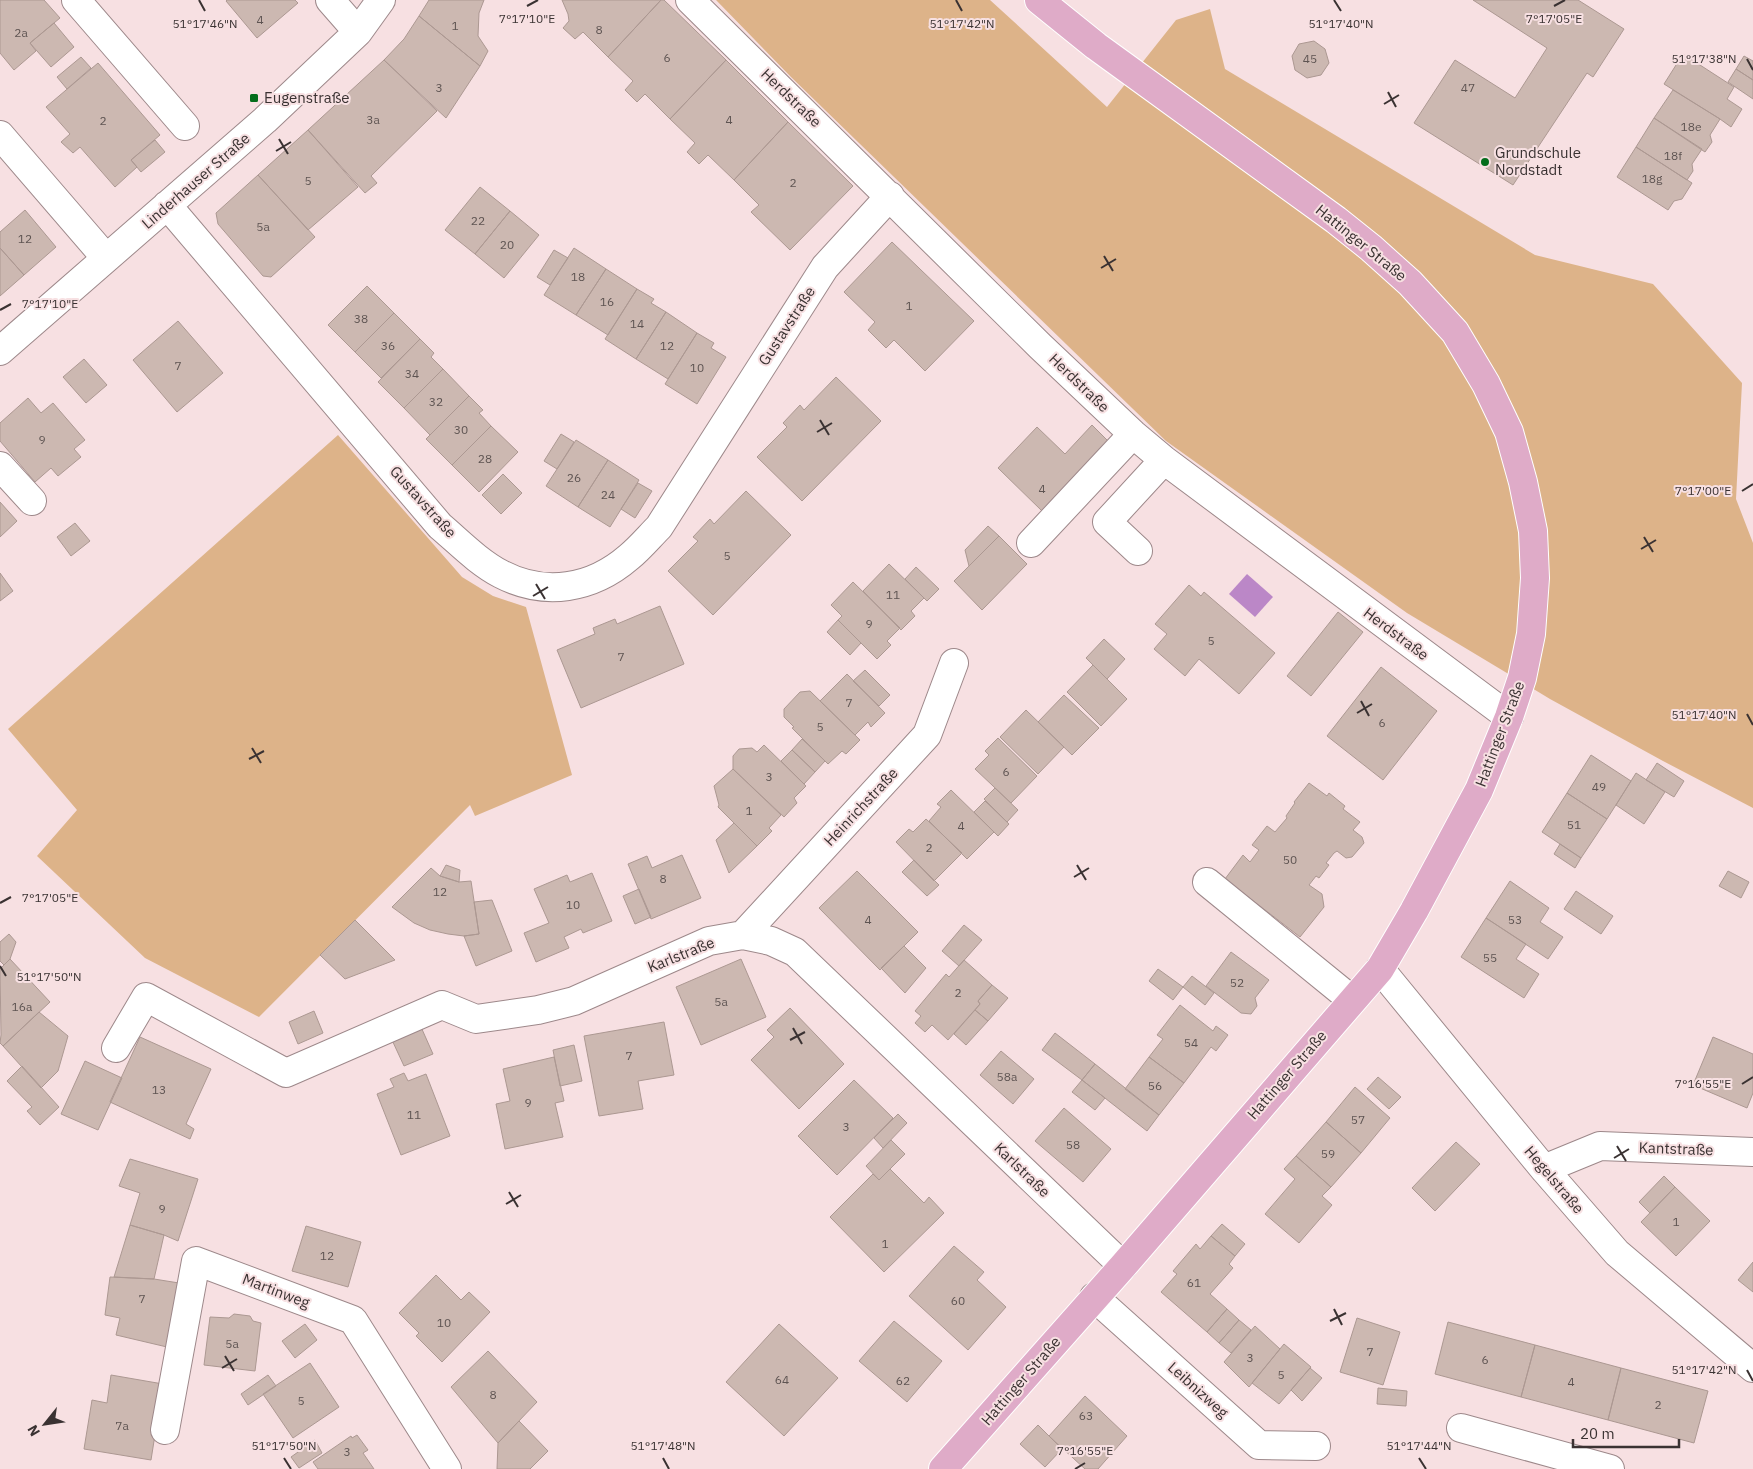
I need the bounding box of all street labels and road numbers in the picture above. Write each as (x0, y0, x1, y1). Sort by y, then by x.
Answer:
street label: Herdstraße (757, 64, 826, 131)
street label: Linderhauser Straße (138, 128, 254, 233)
street label: Hattinger Straße (1312, 200, 1411, 285)
street label: Gustavstraße (754, 283, 819, 369)
street label: Herdstraße (1045, 349, 1114, 416)
street label: Gustavstraße (386, 462, 461, 542)
street label: Herdstraße (1360, 603, 1433, 664)
street label: Hattinger Straße (1471, 678, 1528, 789)
street label: Heinrichstraße (820, 764, 902, 850)
street label: Karlstraße (645, 932, 717, 977)
street label: Hattinger Straße (1243, 1026, 1330, 1123)
street label: Karlstraße (990, 1138, 1054, 1201)
street label: Kantstraße (1638, 1138, 1714, 1159)
street label: Hegelstraße (1521, 1142, 1588, 1217)
street label: Martinweg (240, 1269, 313, 1312)
street label: Hattinger Straße (977, 1332, 1064, 1429)
street label: Leibnizweg (1164, 1358, 1233, 1422)

